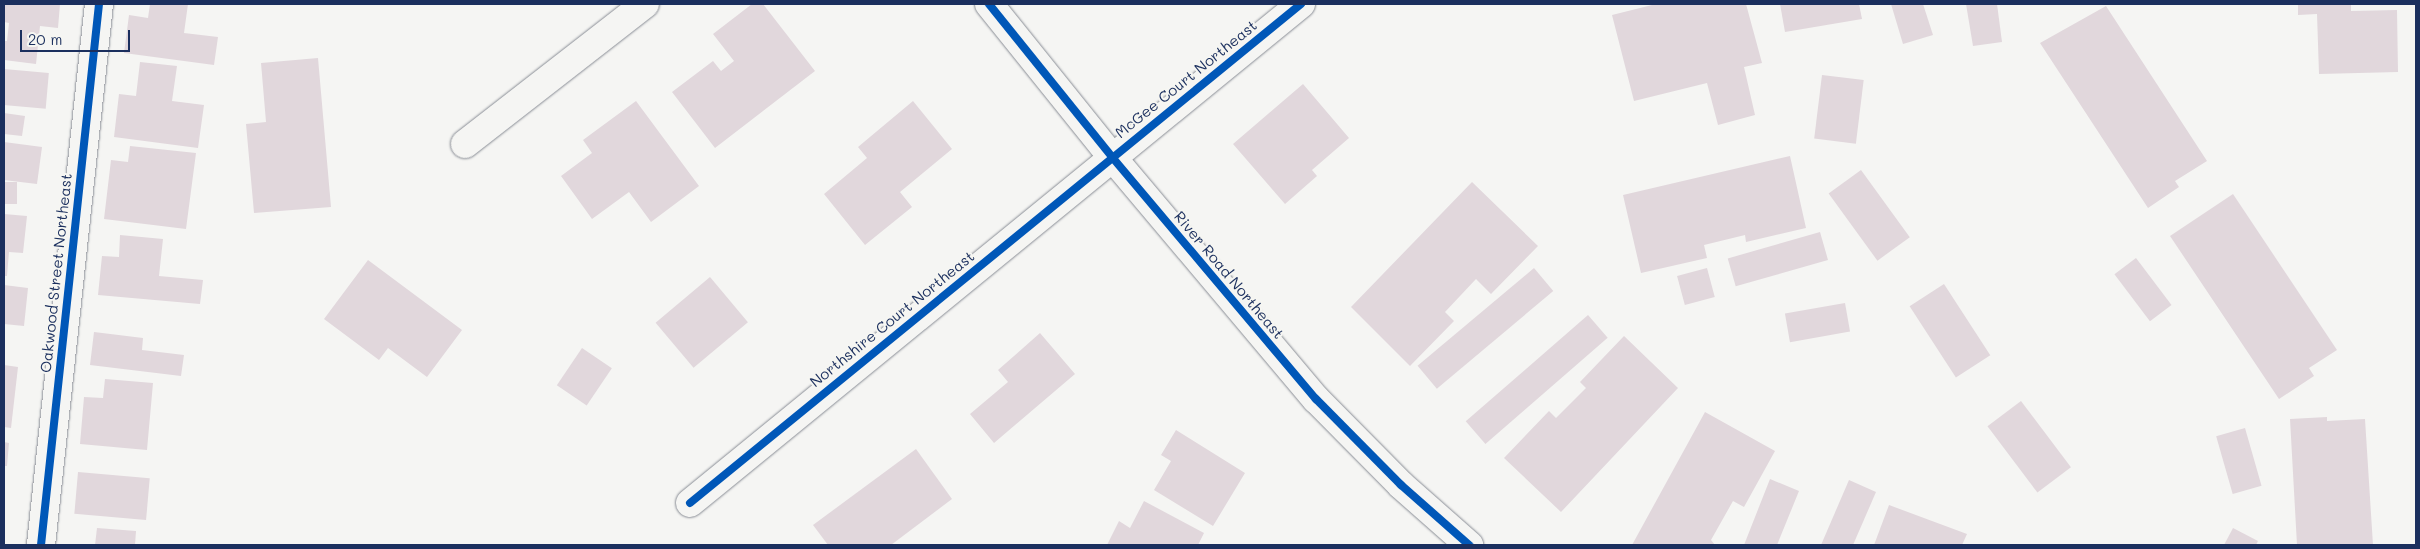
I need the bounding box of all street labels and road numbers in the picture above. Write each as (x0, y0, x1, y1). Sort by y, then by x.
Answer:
street label: McGee Court Northeast (1112, 16, 1260, 142)
street label: Oakwood Street Northeast (37, 172, 75, 374)
street label: River Road Northeast (1170, 208, 1288, 342)
street label: Northshire Court Northeast (806, 247, 978, 391)

